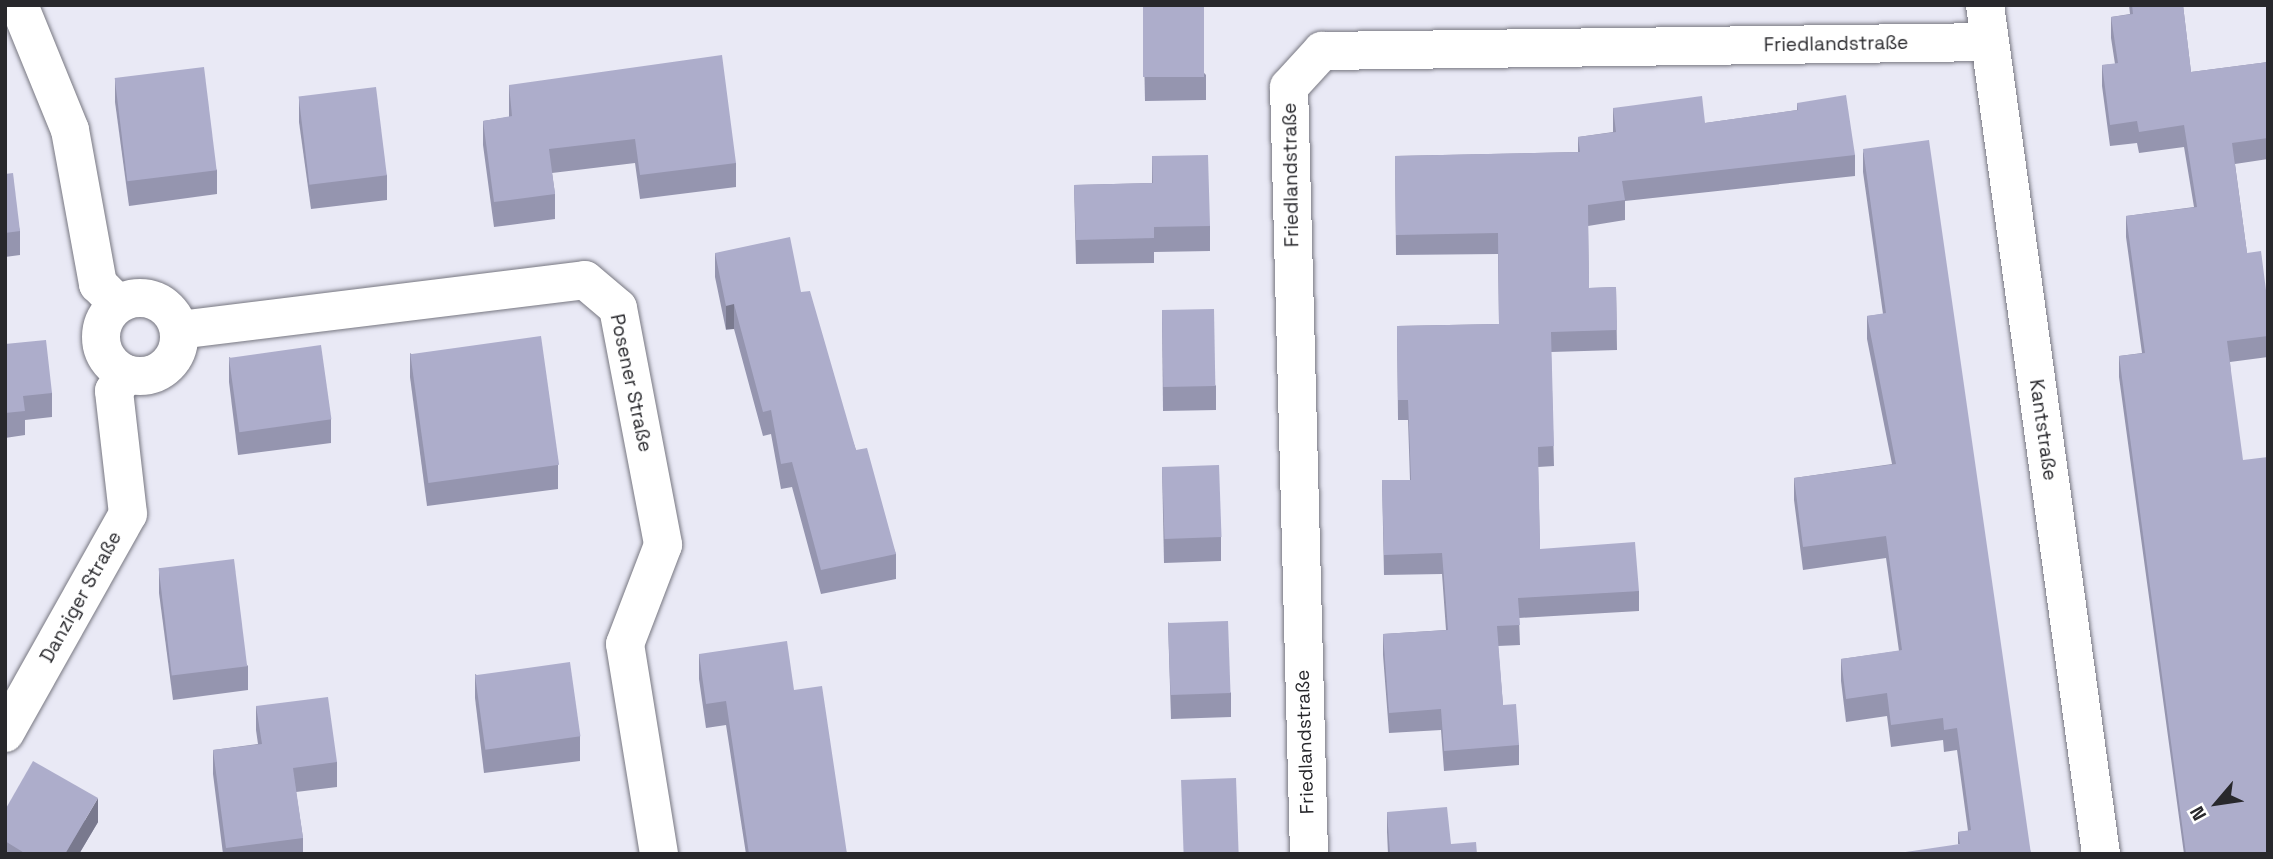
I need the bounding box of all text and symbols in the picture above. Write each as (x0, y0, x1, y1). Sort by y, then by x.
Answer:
street label: Friedlandstraße (1764, 31, 1908, 57)
street label: Friedlandstraße (1278, 103, 1304, 247)
street label: Posener Straße (605, 312, 657, 454)
street label: Kantstraße (2025, 378, 2061, 482)
street label: Danziger Straße (36, 527, 126, 667)
street label: Friedlandstraße (1291, 669, 1319, 815)
north arrow (2182, 768, 2252, 838)
text: N (2184, 802, 2212, 825)

